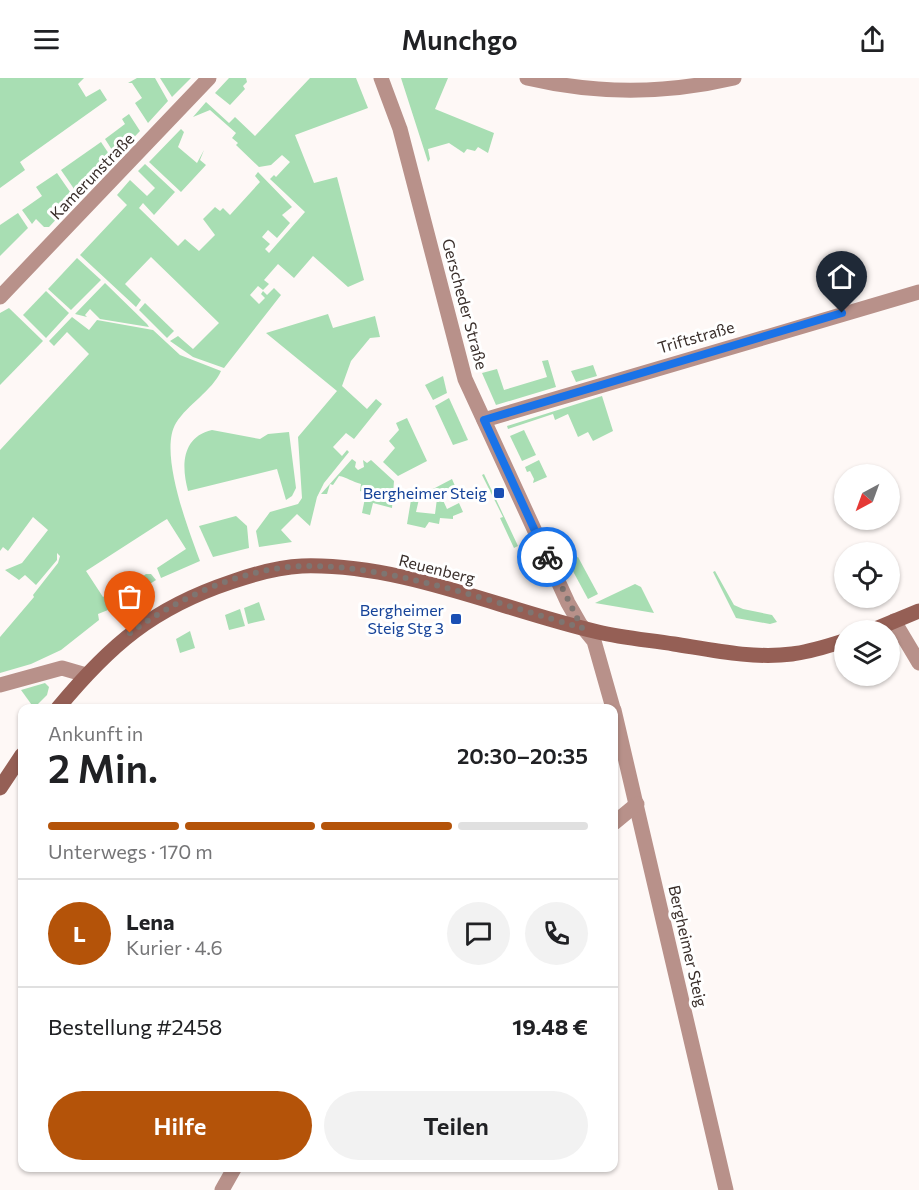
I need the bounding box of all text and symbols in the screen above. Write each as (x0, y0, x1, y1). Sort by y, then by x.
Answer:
icon: menu (30, 23, 63, 56)
text: Munchgo (401, 23, 518, 56)
icon: share (856, 23, 889, 56)
street label: Kamerunstraße (46, 129, 138, 223)
street label: Gerscheder Straße (439, 236, 492, 371)
pin (816, 251, 867, 313)
icon: home (825, 260, 858, 293)
street label: Triftstraße (655, 317, 736, 357)
north arrow (834, 464, 900, 530)
map controls (834, 464, 900, 686)
place label: Bergheimer Steig (363, 483, 487, 502)
marker: Bergheimer Steig (492, 486, 506, 500)
courier (517, 527, 577, 587)
icon: bike (531, 541, 564, 574)
button: locate (834, 542, 900, 608)
street label: Reuenberg (397, 550, 478, 587)
pin (104, 571, 155, 633)
icon: bag (113, 580, 146, 613)
place label: Bergheimer Steig Stg 3 (360, 600, 445, 637)
marker: Bergheimer Steig Stg 3 (449, 612, 463, 626)
button: layers (834, 620, 900, 686)
text: Ankunft in (48, 721, 143, 745)
text: 20:30–20:35 (457, 742, 588, 769)
text: 2 Min. (48, 743, 158, 791)
text: Unterwegs · 170 m (48, 839, 213, 863)
street label: Bergheimer Steig (665, 883, 712, 1009)
button: chat (447, 902, 510, 965)
button: phone (525, 902, 588, 965)
text: Lena (126, 908, 175, 935)
text: L (73, 920, 86, 947)
text: Kurier · 4.6 (126, 935, 223, 959)
text: Bestellung #2458 (48, 1013, 222, 1040)
text: 19.48 € (512, 1013, 588, 1040)
button: Hilfe (48, 1091, 312, 1160)
button: Teilen (324, 1091, 588, 1160)

